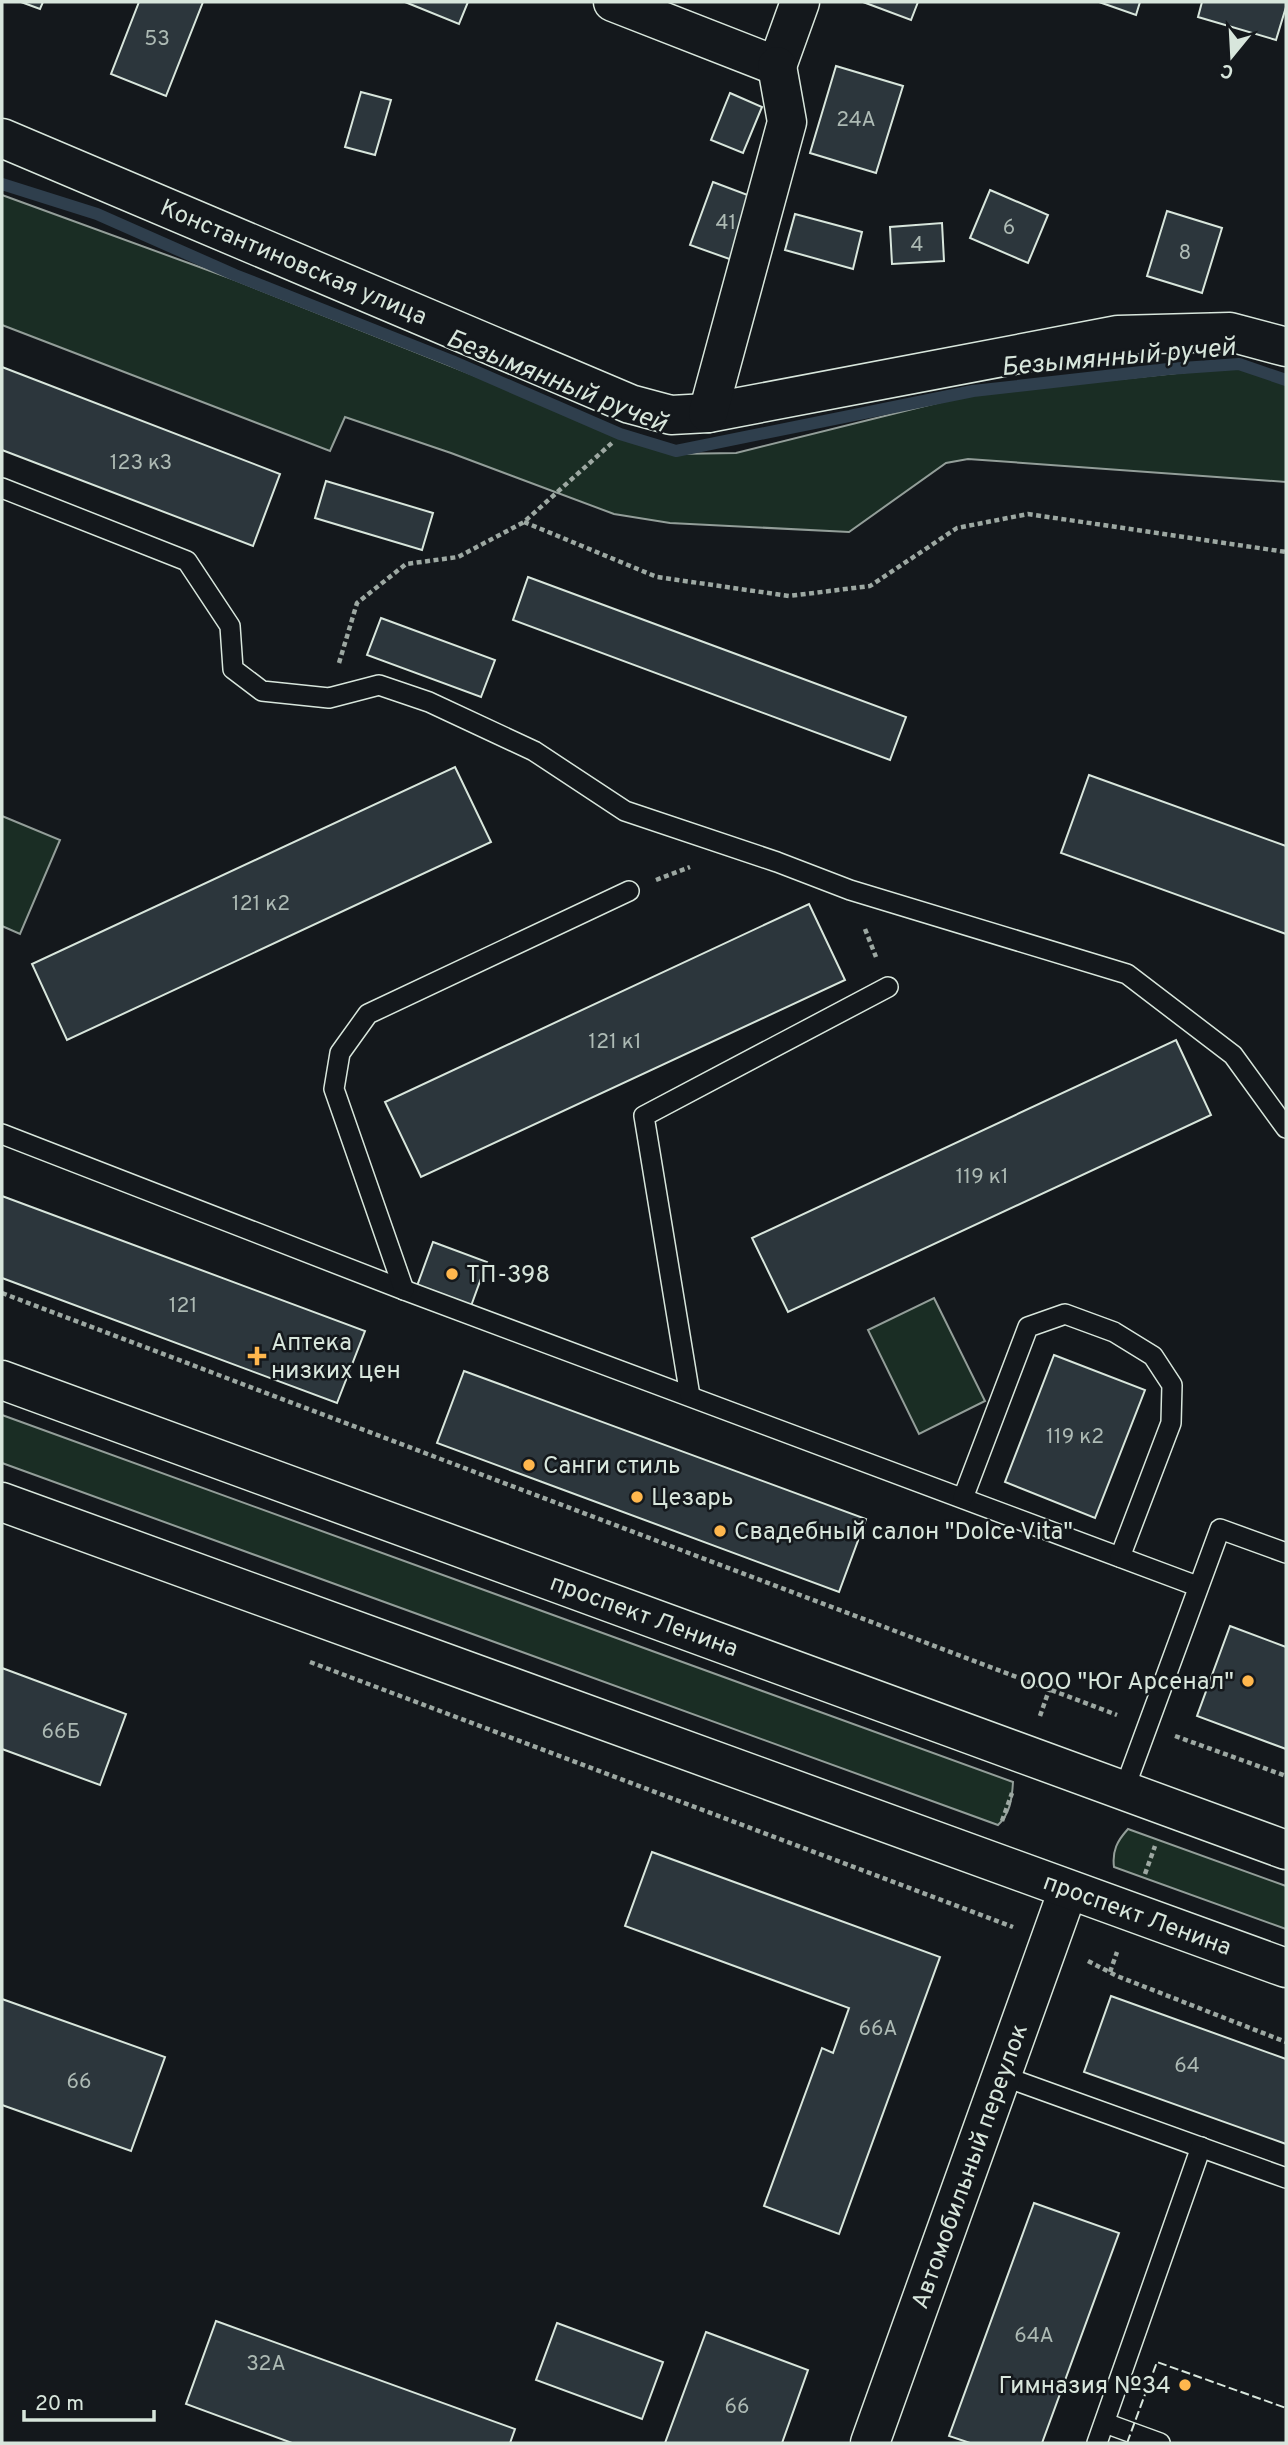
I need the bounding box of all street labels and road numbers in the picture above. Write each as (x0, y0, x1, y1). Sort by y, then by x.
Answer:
street label: Константиновская улица (155, 194, 431, 333)
street label: проспект Ленина (546, 1569, 742, 1665)
street label: проспект Ленина (1039, 1868, 1235, 1964)
street label: Автомобильный переулок (906, 2020, 1036, 2314)

